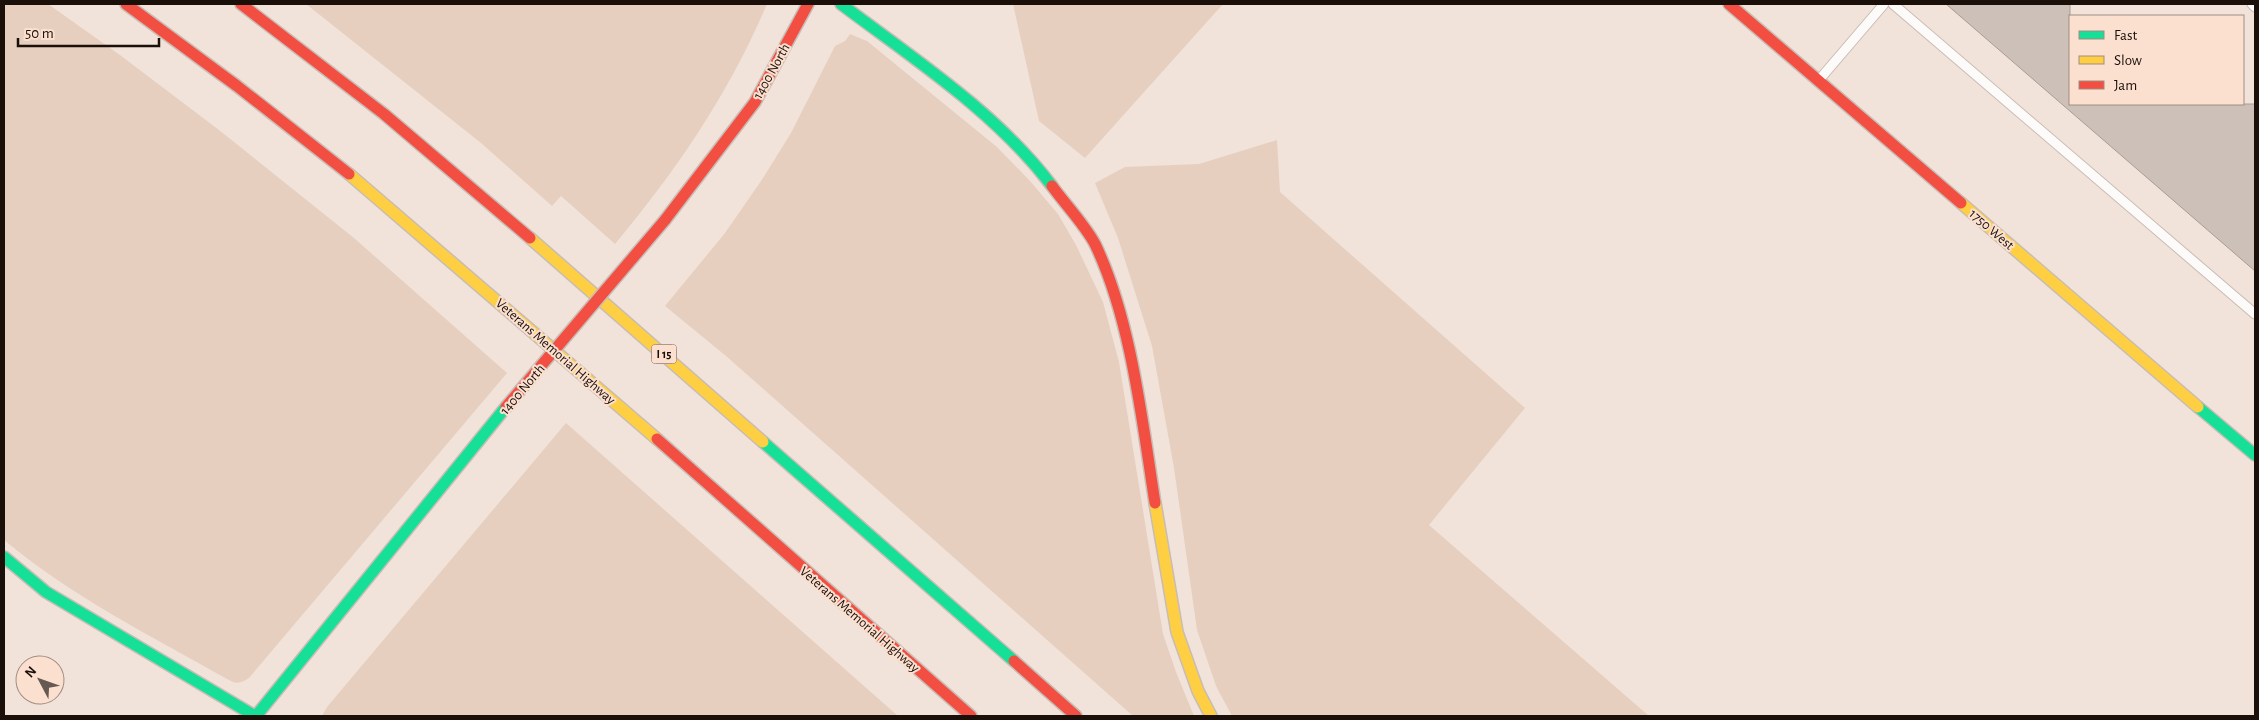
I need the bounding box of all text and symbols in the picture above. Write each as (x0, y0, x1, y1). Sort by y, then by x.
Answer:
scale bar (18, 15, 159, 47)
legend (2069, 15, 2244, 105)
text: 50 m (25, 26, 54, 41)
text: Fast (2114, 28, 2138, 43)
street label: 1400 North (751, 41, 793, 102)
text: Slow (2114, 53, 2142, 68)
text: Jam (2114, 78, 2137, 93)
street label: 1750 West (1966, 207, 2017, 253)
street label: Veterans Memorial Highway (493, 296, 618, 407)
road number: I 15 (652, 344, 676, 364)
street label: 1400 North (498, 362, 548, 417)
street label: Veterans Memorial Highway (797, 564, 922, 675)
north arrow (15, 655, 65, 705)
text: N (22, 664, 39, 680)

